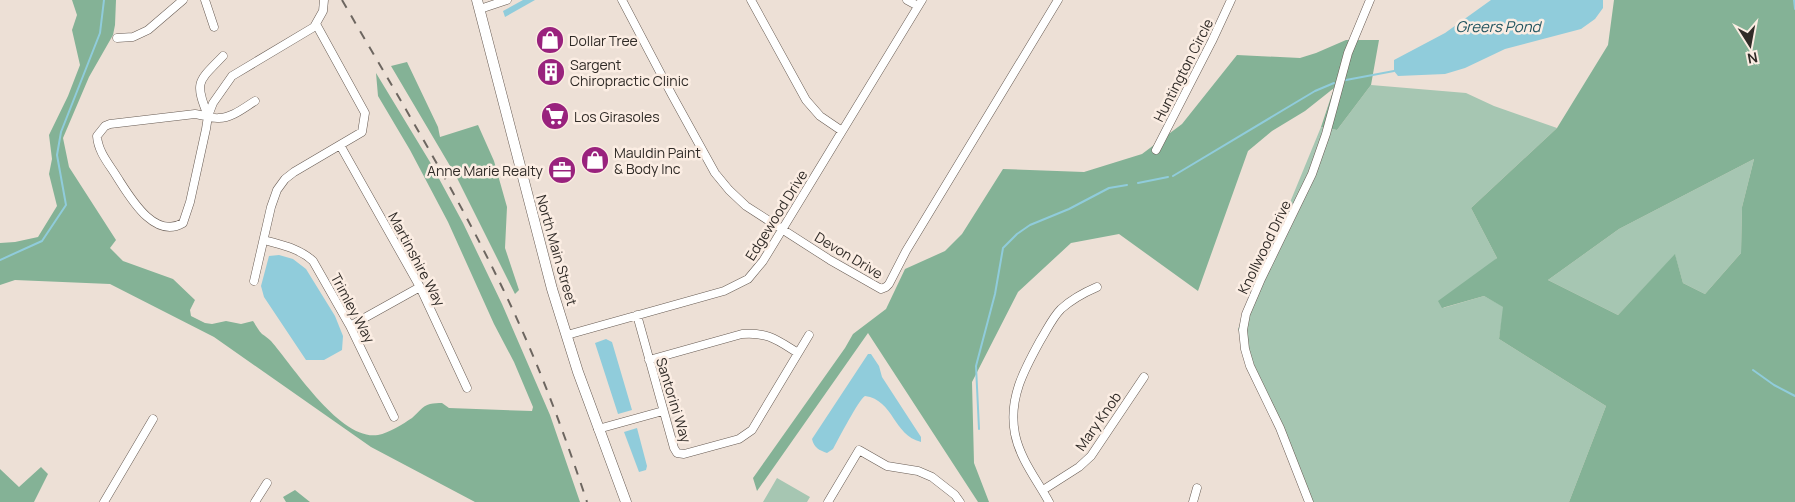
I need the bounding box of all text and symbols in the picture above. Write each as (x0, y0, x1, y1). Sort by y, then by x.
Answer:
street label: Huntington Circle (1149, 15, 1217, 125)
water label: Greers Pond (1456, 16, 1543, 37)
north arrow (1725, 20, 1775, 70)
shop icon: Dollar Tree (535, 25, 565, 55)
place label: Dollar Tree (569, 31, 638, 50)
text: N (1746, 48, 1759, 69)
place label: Sargent Chiropractic Clinic (570, 55, 689, 90)
building icon: Sargent Chiropractic Clinic (536, 57, 566, 87)
supermarket icon: Los Girasoles (540, 101, 570, 131)
place label: Los Girasoles (574, 107, 660, 126)
place label: Mauldin Paint & Body Inc (614, 143, 701, 178)
shop icon: Mauldin Paint & Body Inc (580, 145, 610, 175)
office icon: Anne Marie Realty (547, 155, 577, 185)
place label: Anne Marie Realty (427, 161, 544, 180)
street label: Edgewood Drive (741, 166, 811, 264)
street label: North Main Street (532, 192, 582, 308)
street label: Knollwood Drive (1233, 197, 1295, 297)
street label: Martinshire Way (384, 209, 450, 310)
street label: Devon Drive (811, 227, 887, 283)
street label: Trimley Way (327, 270, 380, 347)
street label: Santorini Way (652, 355, 696, 446)
street label: Mary Knob (1071, 388, 1125, 454)

